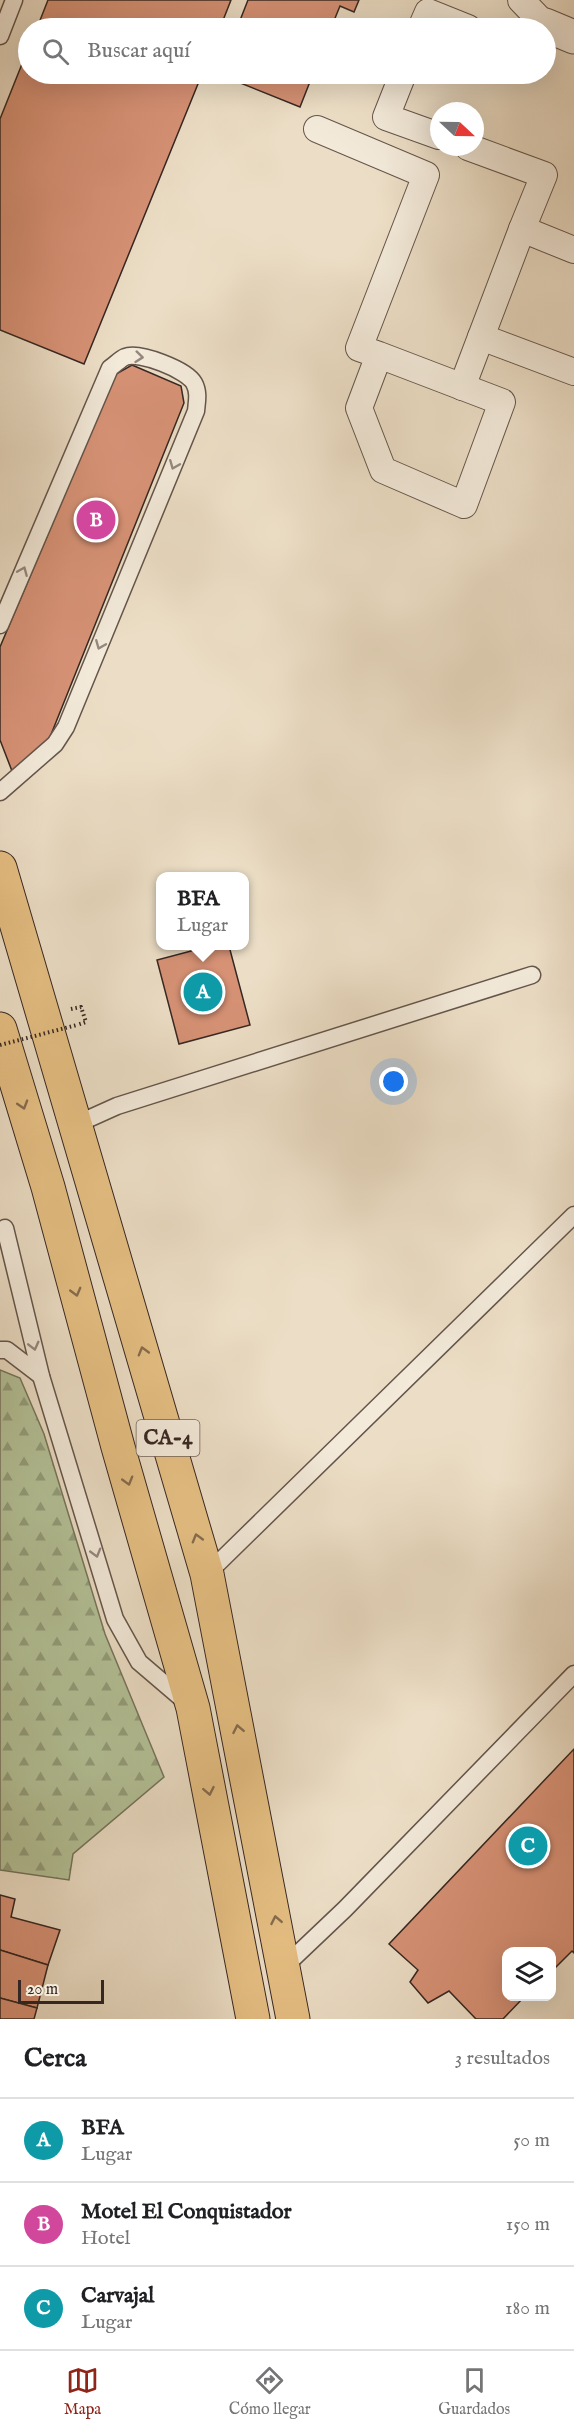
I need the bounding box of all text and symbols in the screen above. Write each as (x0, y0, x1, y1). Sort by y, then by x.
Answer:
search box (18, 18, 556, 84)
icon: search (39, 35, 72, 68)
text: Buscar aquí (87, 37, 190, 65)
north arrow (430, 102, 484, 156)
one-way arrow (134, 351, 144, 363)
one-way arrow (169, 458, 181, 469)
pin: B (76, 498, 116, 542)
one-way arrow (16, 566, 28, 577)
one-way arrow (95, 639, 107, 650)
popup (156, 872, 249, 950)
text: BFA (177, 885, 219, 913)
text: Lugar (177, 913, 228, 938)
pin: A (184, 970, 222, 1014)
your location (379, 1067, 408, 1096)
one-way arrow (16, 1099, 28, 1110)
one-way arrow (69, 1287, 82, 1297)
one-way arrow (26, 1341, 39, 1351)
one-way arrow (138, 1346, 150, 1357)
road number: CA-4 (136, 1420, 200, 1456)
one-way arrow (121, 1475, 133, 1485)
one-way arrow (192, 1533, 204, 1544)
one-way arrow (89, 1547, 101, 1558)
one-way arrow (232, 1724, 245, 1734)
one-way arrow (202, 1785, 215, 1795)
pin: C (508, 1824, 548, 1868)
one-way arrow (270, 1915, 283, 1925)
map controls (502, 1947, 556, 2001)
button: layers (502, 1947, 556, 2001)
scale bar (18, 1977, 104, 2004)
text: 20 m (27, 1980, 58, 2000)
text: Cerca (24, 2042, 86, 2075)
text: 3 resultados (455, 2046, 550, 2071)
text: BFA (81, 2114, 124, 2142)
text: A (37, 2128, 50, 2153)
text: 50 m (513, 2128, 550, 2153)
text: Lugar (81, 2142, 132, 2167)
text: Motel El Conquistador (81, 2198, 292, 2226)
text: B (37, 2212, 50, 2237)
text: 150 m (506, 2212, 550, 2237)
text: Hotel (81, 2226, 130, 2251)
text: Carvajal (81, 2282, 154, 2310)
text: C (36, 2296, 51, 2321)
text: 180 m (505, 2296, 550, 2321)
text: Lugar (81, 2310, 132, 2335)
tab: Mapa (64, 2364, 101, 2420)
tab: Cómo llegar (229, 2364, 311, 2420)
tab: Guardados (438, 2364, 510, 2420)

